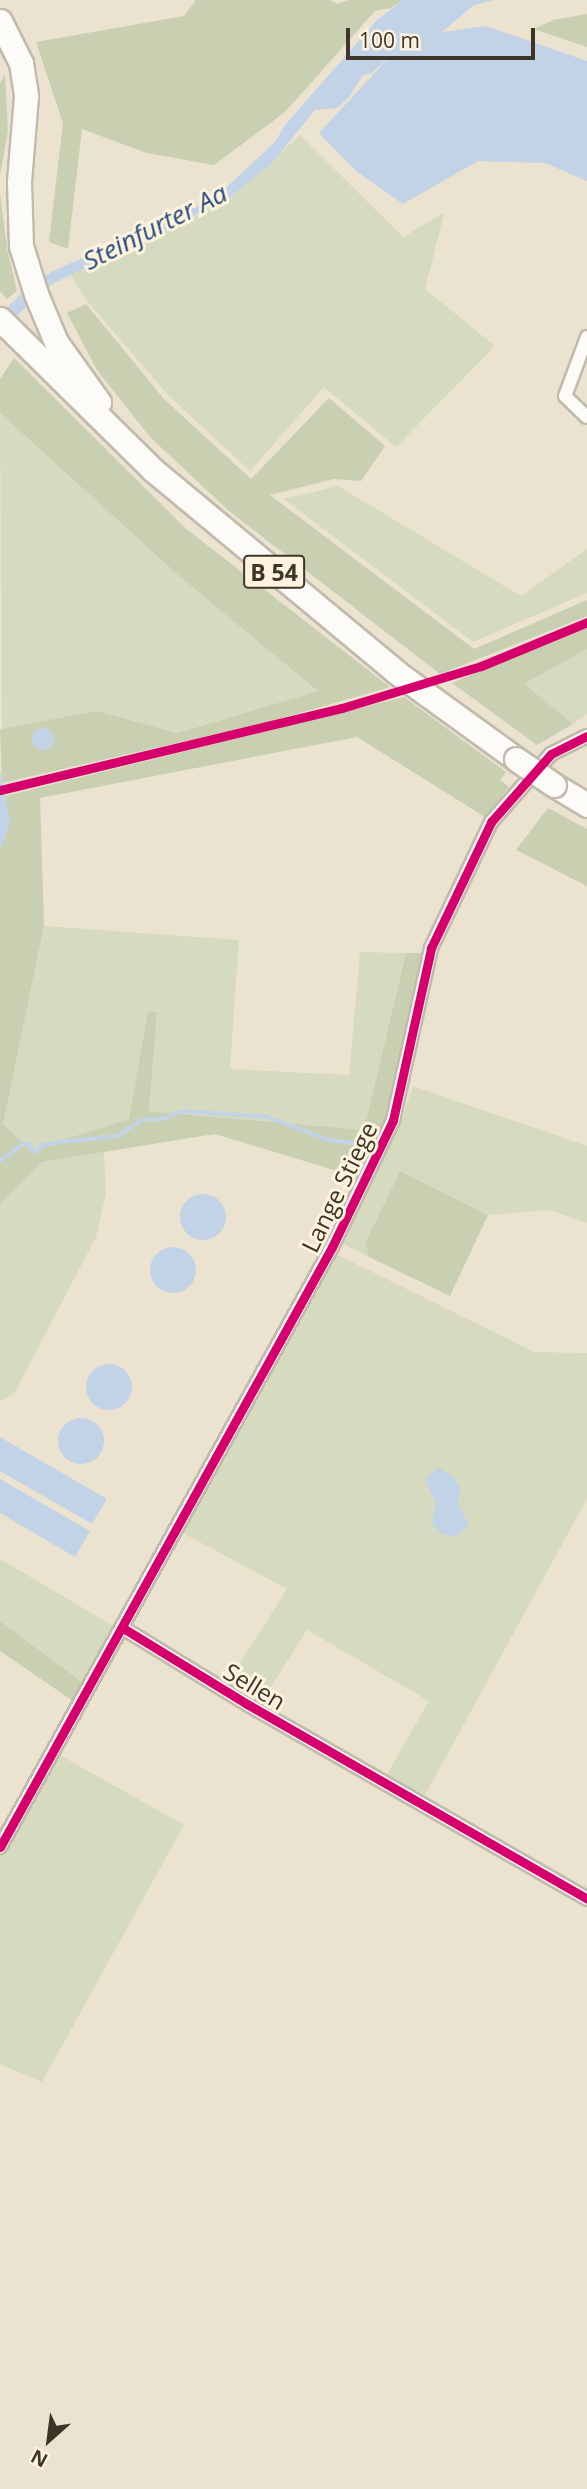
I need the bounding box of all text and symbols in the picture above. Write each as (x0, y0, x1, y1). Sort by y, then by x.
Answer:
scale bar (349, 14, 538, 58)
text: 100 m (359, 26, 420, 54)
water label: Steinfurter Aa (78, 177, 232, 277)
road number: B 54 (243, 552, 306, 592)
street label: Lange Stiege (295, 1117, 383, 1257)
street label: Sellen (219, 1656, 291, 1716)
north arrow (14, 2405, 84, 2475)
text: N (26, 2443, 52, 2474)

